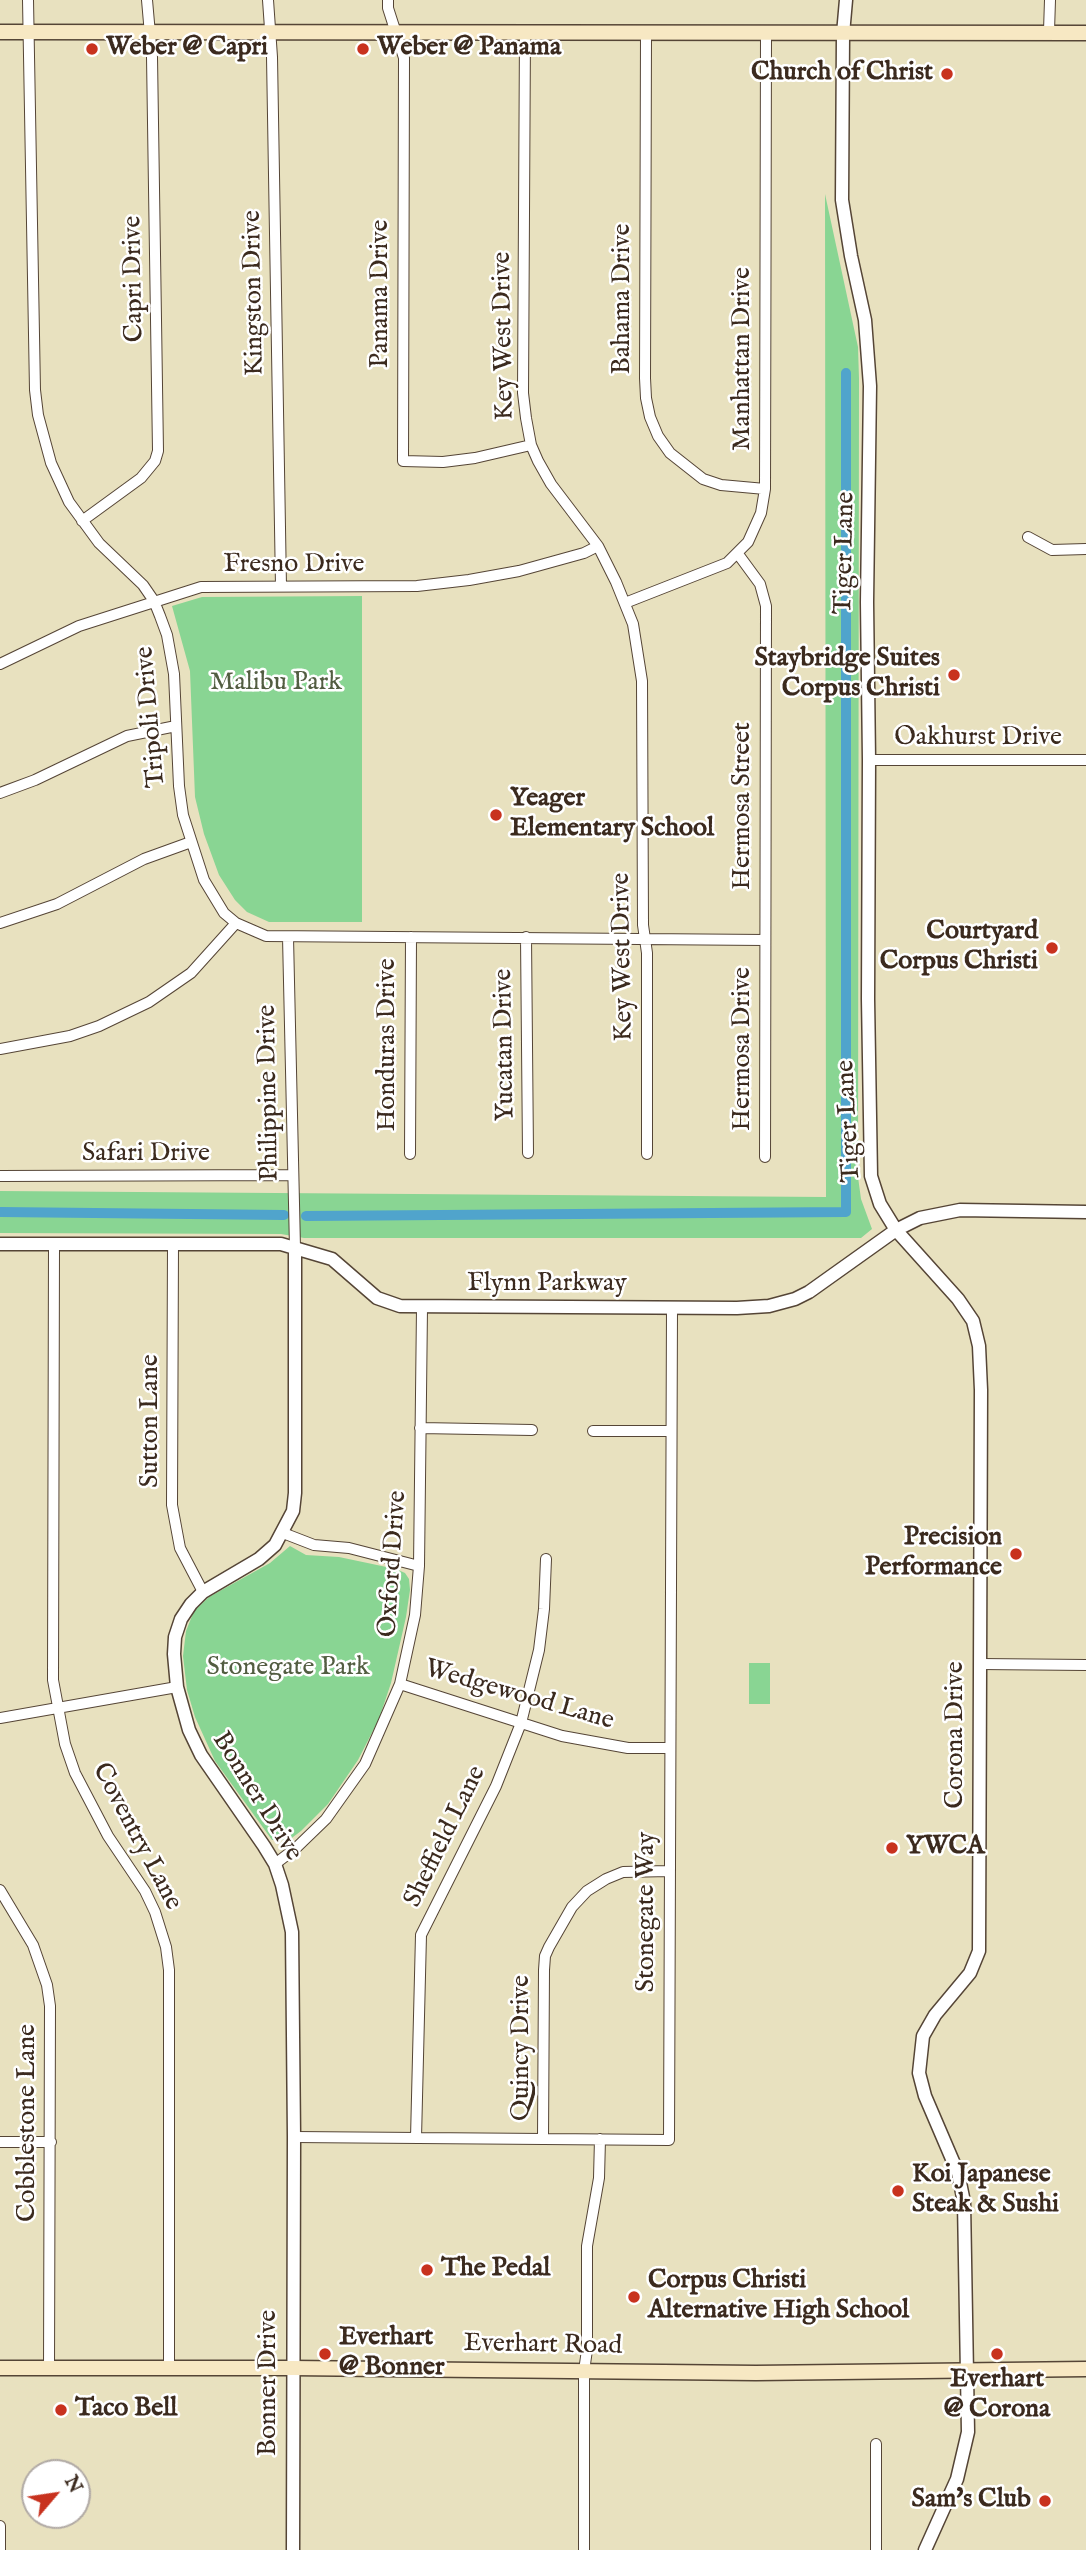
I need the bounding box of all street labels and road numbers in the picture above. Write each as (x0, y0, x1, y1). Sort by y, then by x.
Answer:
street label: Kingston Drive (238, 210, 272, 376)
street label: Capri Drive (118, 215, 152, 343)
street label: Panama Drive (366, 220, 398, 368)
street label: Bahama Drive (608, 223, 640, 375)
street label: Key West Drive (488, 251, 522, 421)
street label: Manhattan Drive (728, 267, 760, 451)
street label: Tiger Lane (829, 491, 863, 615)
street label: Fresno Drive (224, 550, 364, 582)
street label: Tripoli Drive (130, 645, 174, 789)
street label: Hermosa Street (728, 722, 760, 890)
street label: Oakhurst Drive (894, 723, 1062, 755)
street label: Key West Drive (607, 872, 641, 1042)
street label: Honduras Drive (373, 958, 405, 1132)
street label: Hermosa Drive (728, 967, 760, 1131)
street label: Yucatan Drive (489, 968, 523, 1122)
street label: Philippine Drive (253, 1004, 287, 1182)
street label: Tiger Lane (831, 1059, 869, 1183)
street label: Safari Drive (82, 1139, 210, 1171)
street label: Flynn Parkway (467, 1269, 627, 1301)
street label: Sutton Lane (136, 1354, 168, 1488)
street label: Oxford Drive (373, 1490, 415, 1638)
street label: Wedgewood Lane (421, 1654, 617, 1738)
street label: Corona Drive (941, 1661, 973, 1809)
street label: Bonner Drive (204, 1727, 308, 1867)
street label: Coventry Lane (84, 1758, 188, 1916)
street label: Sheffield Lane (398, 1761, 494, 1913)
street label: Stonegate Way (632, 1832, 664, 1992)
street label: Quincy Drive (507, 1975, 539, 2121)
street label: Cobblestone Lane (13, 2024, 45, 2222)
street label: Bonner Drive (254, 2310, 286, 2456)
street label: Everhart Road (463, 2329, 623, 2363)

